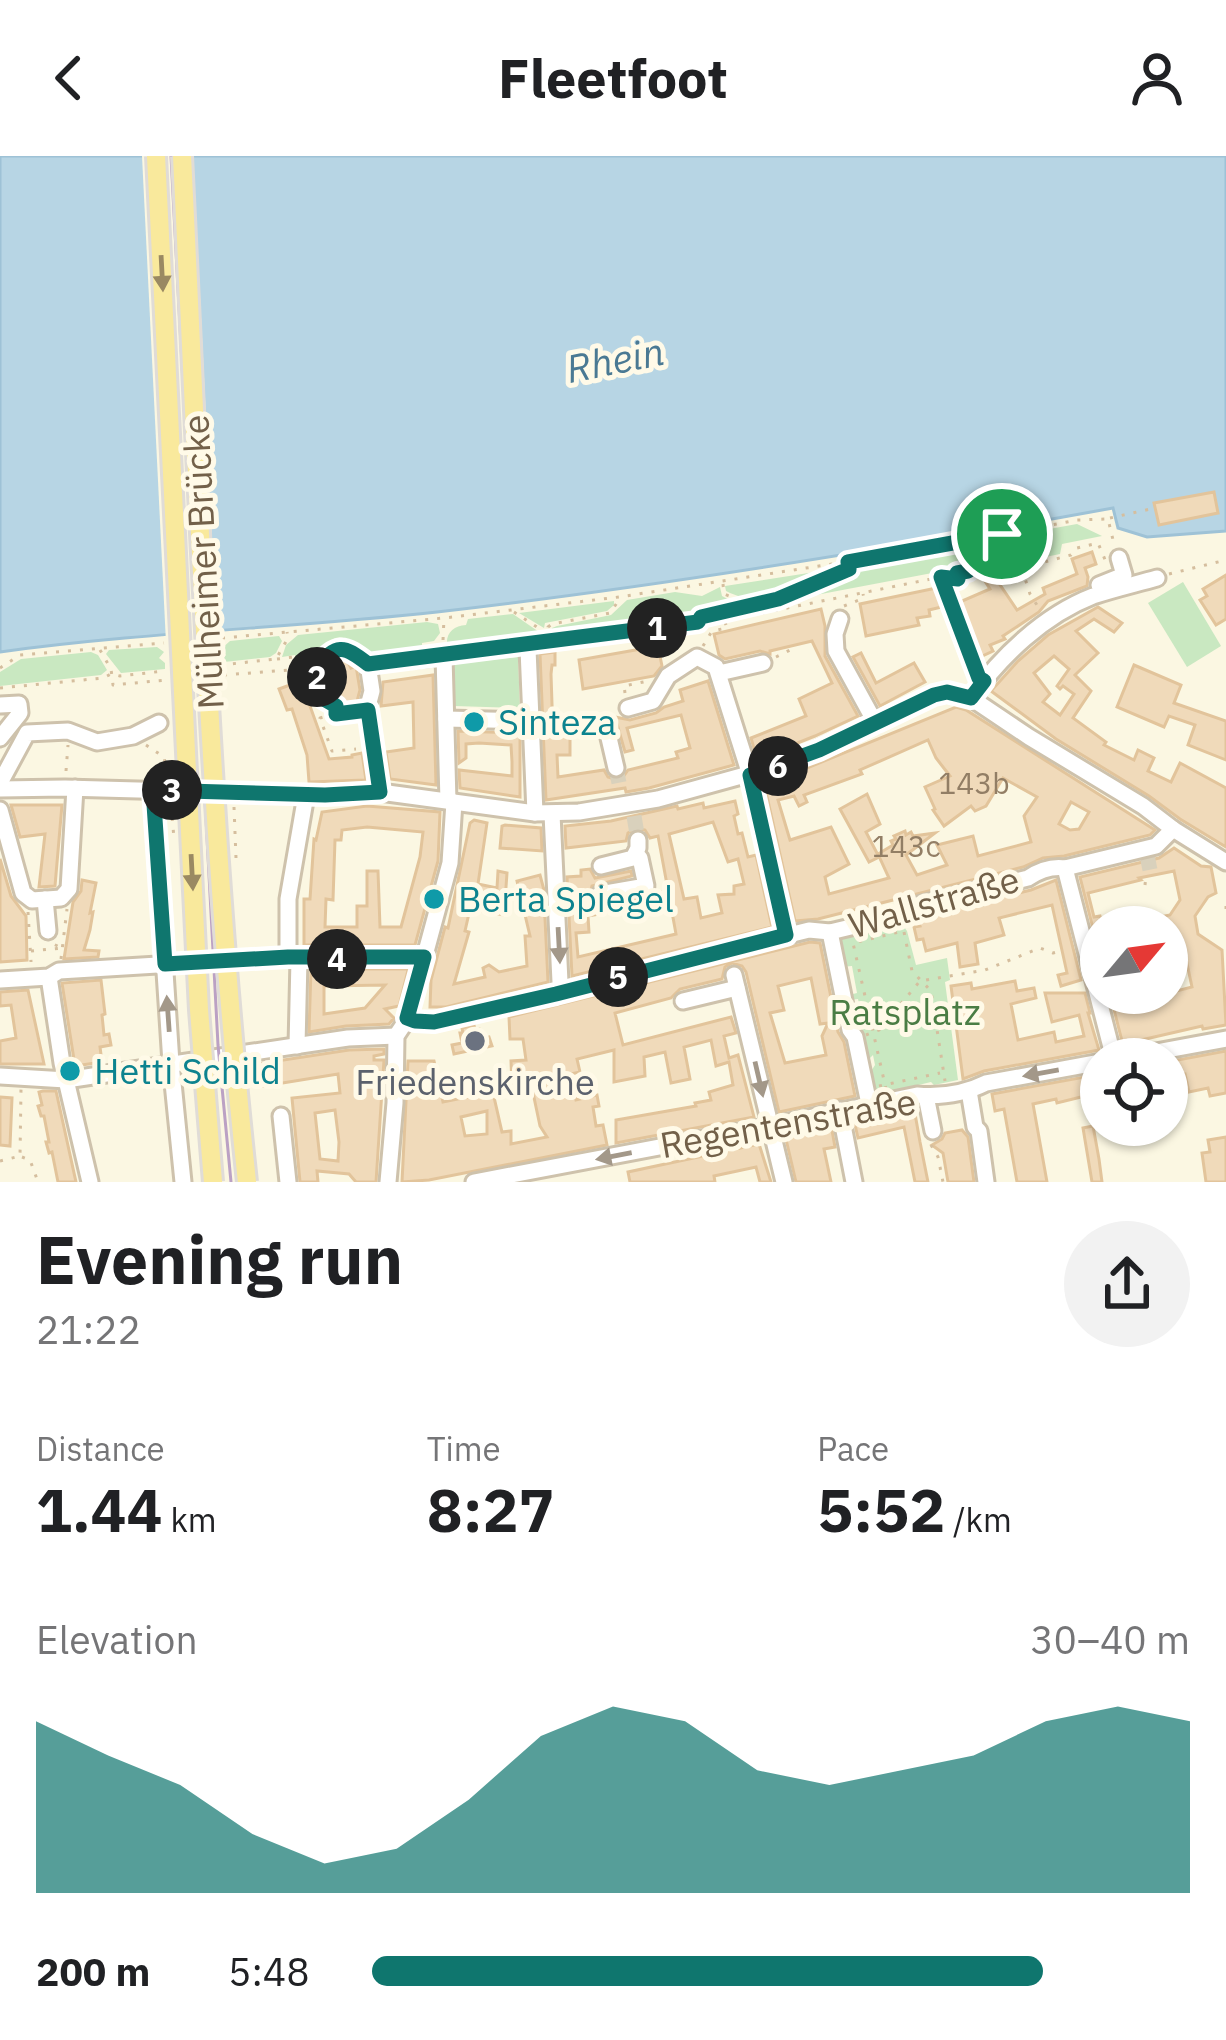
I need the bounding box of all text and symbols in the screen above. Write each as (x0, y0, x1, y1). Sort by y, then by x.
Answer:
text: Fleetfoot (498, 43, 728, 113)
icon: back (36, 45, 102, 111)
icon: person (1124, 45, 1190, 111)
one-way arrow (153, 255, 172, 293)
water label: Rhein (562, 325, 668, 394)
street label: Mülheimer Brücke (171, 414, 234, 711)
pin (951, 483, 1053, 585)
icon: arrive (969, 501, 1035, 567)
pin: 1 (627, 598, 687, 658)
text: 1 (647, 606, 667, 649)
pin: 2 (287, 647, 347, 707)
text: 2 (307, 655, 327, 698)
place label: Sinteza (498, 698, 616, 745)
marker: Sinteza (461, 709, 487, 735)
pin: 6 (748, 736, 808, 796)
text: 6 (768, 744, 788, 787)
pin: 3 (142, 760, 202, 820)
house number: 143b (938, 763, 1010, 802)
text: 3 (162, 768, 182, 811)
house number: 143c (871, 826, 941, 865)
one-way arrow (183, 854, 202, 892)
street label: Wallstraße (843, 855, 1025, 948)
place label: Berta Spiegel (458, 875, 674, 922)
marker: Berta Spiegel (421, 886, 447, 912)
north arrow (1080, 906, 1188, 1014)
map controls (1080, 906, 1188, 1146)
one-way arrow (549, 927, 568, 964)
pin: 4 (307, 929, 367, 989)
text: 4 (327, 937, 347, 980)
pin: 5 (588, 947, 648, 1007)
text: 5 (608, 955, 628, 998)
park label: Ratsplatz (829, 988, 981, 1035)
one-way arrow (159, 995, 178, 1032)
marker: Friedenskirche (462, 1028, 488, 1054)
button: locate (1080, 1038, 1188, 1146)
place label: Hetti Schild (94, 1047, 281, 1094)
marker: Hetti Schild (57, 1058, 83, 1084)
place label: Friedenskirche (355, 1058, 595, 1105)
one-way arrow (750, 1060, 769, 1097)
one-way arrow (1021, 1064, 1059, 1083)
street label: Regentenstraße (656, 1077, 920, 1168)
one-way arrow (595, 1147, 633, 1165)
text: Evening run (36, 1216, 403, 1302)
button: share (1064, 1221, 1190, 1347)
text: 21:22 (36, 1304, 141, 1355)
text: Distance (36, 1427, 165, 1470)
text: Time (427, 1427, 501, 1470)
text: Pace (817, 1427, 889, 1470)
text: 1.44 (36, 1470, 163, 1549)
text: 8:27 (427, 1470, 554, 1549)
text: 5:52 (817, 1470, 945, 1549)
text: km (163, 1498, 217, 1541)
text: /km (945, 1498, 1012, 1541)
text: Elevation (36, 1614, 198, 1665)
text: 30–40 m (1030, 1614, 1190, 1665)
text: 200 m (36, 1946, 150, 1997)
text: 5:48 (228, 1946, 310, 1997)

